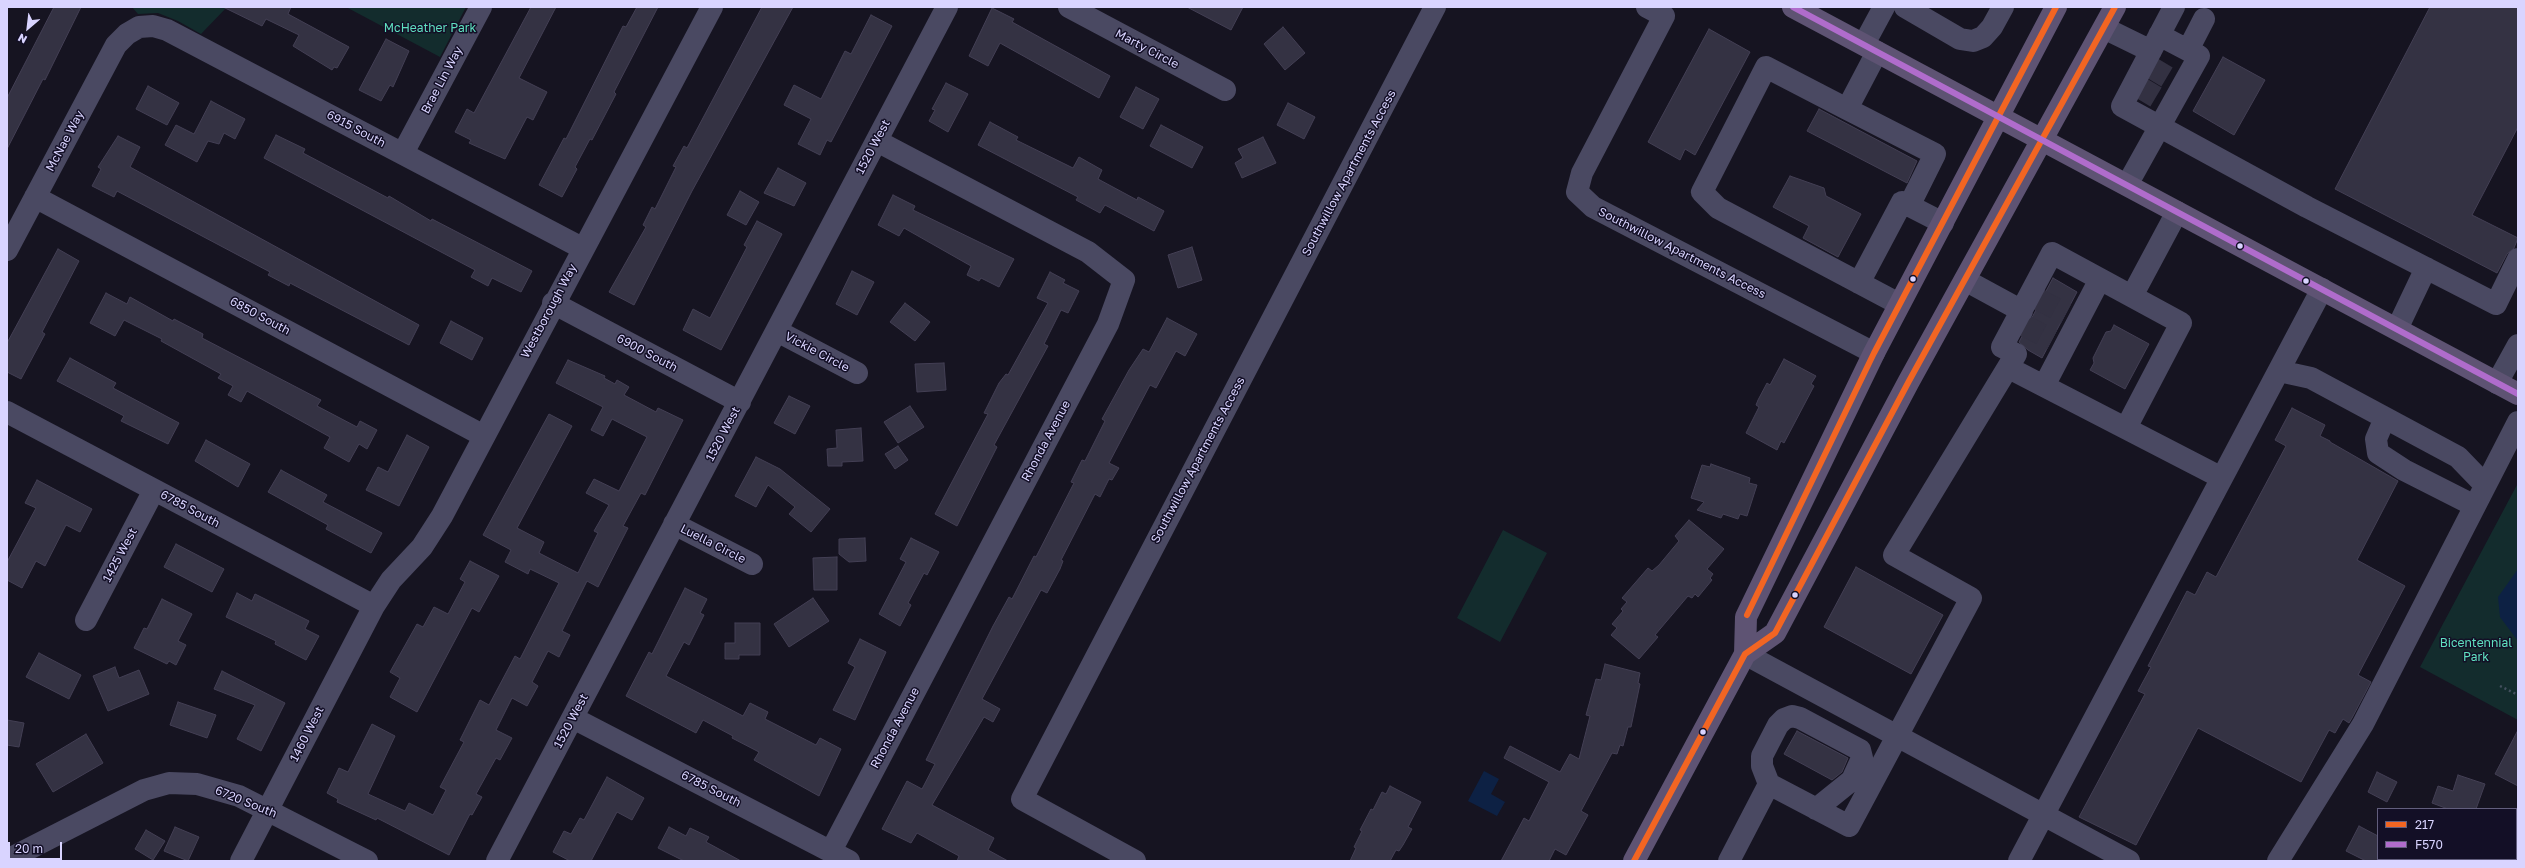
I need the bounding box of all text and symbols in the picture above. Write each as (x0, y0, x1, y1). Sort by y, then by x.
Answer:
north arrow (8, 8, 48, 48)
park label: McHeather Park (384, 21, 476, 35)
street label: Marty Circle (1113, 26, 1181, 72)
text: N (15, 31, 29, 47)
street label: Brae Lin Way (418, 44, 466, 116)
street label: Southwillow Apartments Access (1299, 87, 1399, 259)
street label: 6915 South (324, 107, 388, 151)
street label: McNae Way (43, 108, 87, 174)
street label: 1520 West (853, 117, 893, 177)
street label: Southwillow Apartments Access (1596, 204, 1768, 302)
unlabelled marker (2235, 241, 2245, 251)
street label: Westborough Way (518, 261, 580, 361)
unlabelled marker (1908, 274, 1918, 284)
unlabelled marker (2301, 276, 2311, 286)
street label: 6850 South (227, 294, 293, 338)
street label: Vickie Circle (782, 329, 852, 375)
street label: 6900 South (614, 331, 680, 375)
street label: Southwillow Apartments Access (1148, 374, 1248, 546)
street label: Rhonda Avenue (1019, 398, 1073, 484)
street label: 1520 West (703, 404, 743, 464)
street label: 6785 South (158, 487, 222, 531)
street label: Luella Circle (678, 521, 748, 567)
street label: 1425 West (100, 525, 140, 585)
unlabelled marker (1790, 590, 1800, 600)
park label: Bicentennial Park (2440, 636, 2512, 664)
street label: Rhonda Avenue (868, 685, 922, 771)
street label: 1520 West (551, 691, 591, 751)
street label: 1460 West (287, 704, 327, 764)
unlabelled marker (1698, 727, 1708, 737)
street label: 6785 South (679, 768, 743, 810)
street label: 6720 South (213, 783, 279, 821)
legend (2377, 808, 2517, 860)
text: 217 (2415, 817, 2434, 832)
scale bar (10, 834, 64, 860)
text: F570 (2415, 837, 2443, 852)
text: 20 m (15, 841, 43, 856)

